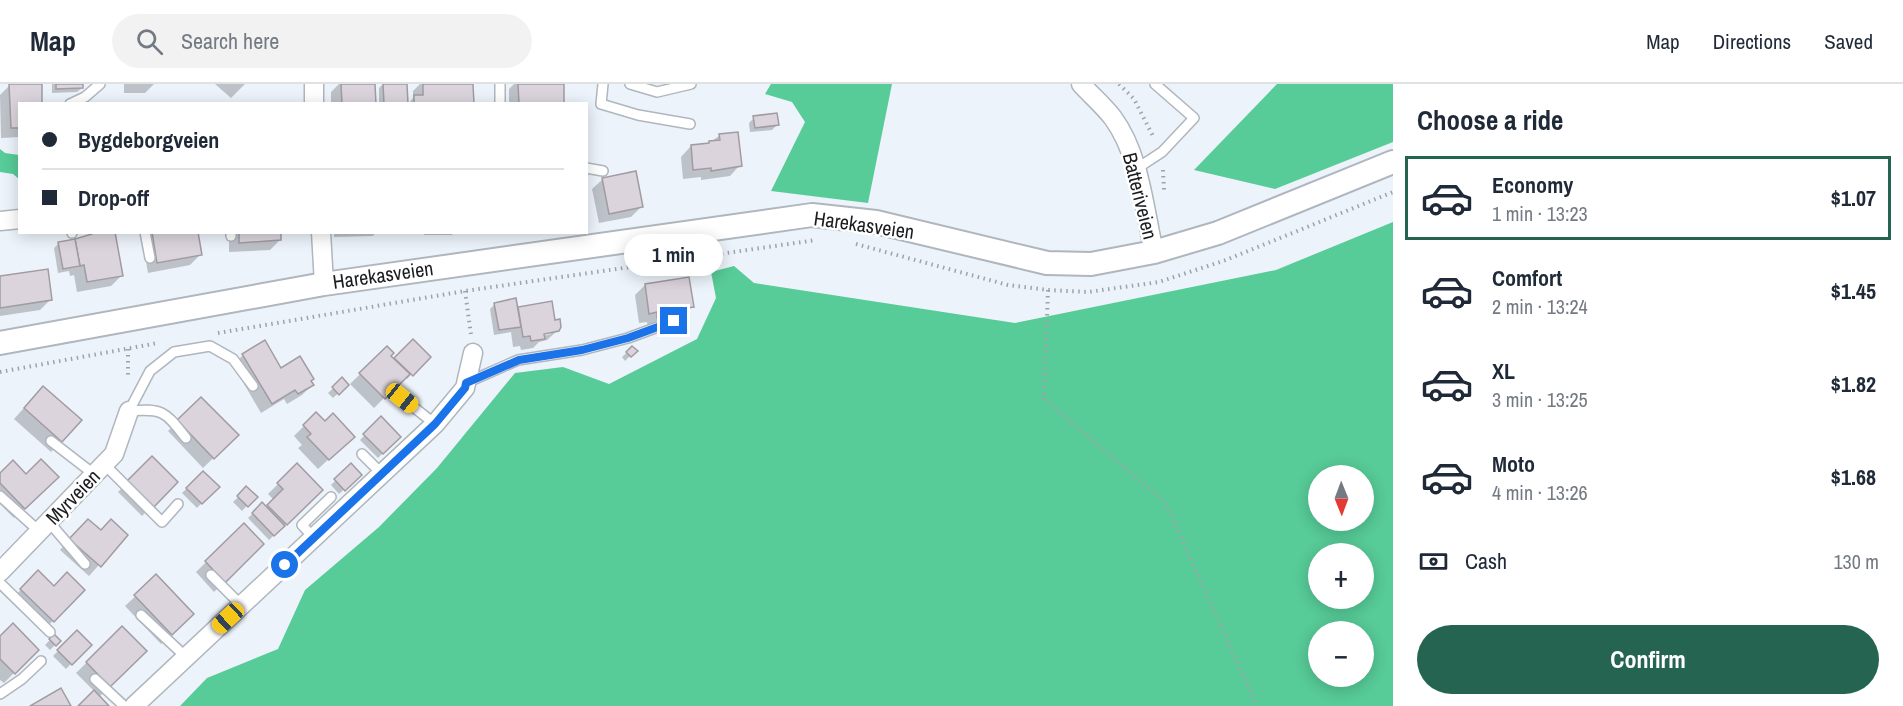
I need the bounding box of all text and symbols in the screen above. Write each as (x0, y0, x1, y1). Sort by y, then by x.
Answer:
search box (112, 14, 532, 68)
text: Map (30, 22, 76, 60)
icon: search (133, 25, 166, 58)
text: Search here (181, 26, 279, 56)
text: Map (1646, 27, 1680, 56)
text: Directions (1713, 27, 1791, 56)
text: Saved (1824, 27, 1873, 56)
text: Choose a ride (1417, 102, 1563, 138)
text: Bygdeborgveien (78, 125, 219, 155)
street label: Batteriveien (1117, 150, 1164, 242)
text: Economy (1492, 170, 1573, 200)
icon: car (1420, 171, 1474, 225)
text: Drop-off (78, 183, 149, 213)
text: $1.07 (1831, 183, 1876, 213)
text: 1 min · 13:23 (1492, 200, 1588, 227)
street label: Harekasveien (812, 204, 916, 245)
callout: 1 min (624, 234, 724, 276)
text: 1 min (652, 241, 695, 268)
street label: Harekasveien (331, 254, 435, 295)
text: Comfort (1492, 263, 1562, 293)
icon: car (1420, 264, 1474, 318)
text: $1.45 (1831, 276, 1876, 306)
text: 2 min · 13:24 (1492, 293, 1588, 320)
route end (660, 307, 687, 334)
text: XL (1492, 356, 1515, 386)
icon: car (1420, 357, 1474, 411)
text: $1.82 (1831, 369, 1876, 399)
car (382, 380, 422, 416)
text: 3 min · 13:25 (1492, 386, 1588, 413)
text: Moto (1492, 449, 1535, 479)
icon: car (1420, 450, 1474, 504)
text: $1.68 (1831, 462, 1876, 492)
street label: Myrveien (40, 463, 106, 530)
north arrow (1308, 465, 1374, 531)
map controls (1308, 465, 1374, 687)
text: 4 min · 13:26 (1492, 479, 1588, 506)
button: + (1308, 543, 1374, 609)
icon: cash (1417, 545, 1450, 578)
text: Cash (1465, 546, 1507, 576)
text: 130 m (1833, 548, 1879, 575)
route start (271, 551, 298, 578)
car (209, 599, 247, 637)
button: − (1308, 621, 1374, 687)
button: Confirm (1417, 625, 1879, 694)

